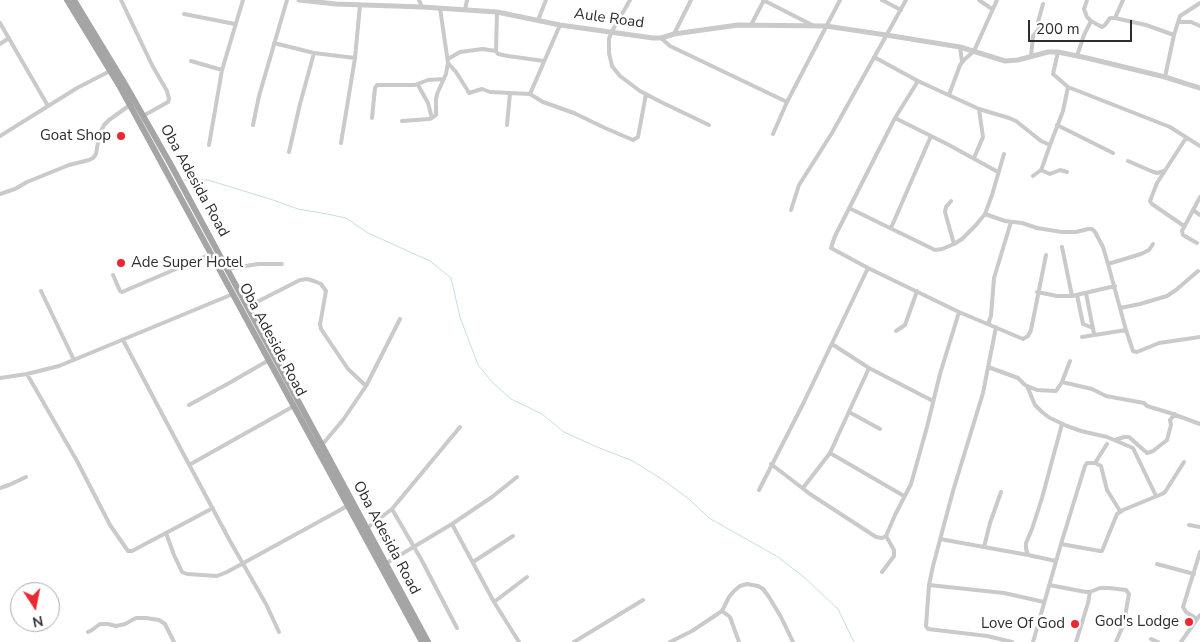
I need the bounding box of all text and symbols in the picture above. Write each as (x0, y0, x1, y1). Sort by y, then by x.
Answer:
street label: Aule Road (573, 5, 645, 33)
scale bar (1030, 10, 1134, 42)
text: 200 m (1036, 19, 1080, 39)
street label: Oba Adesida Road (156, 122, 232, 240)
place label: Goat Shop (40, 127, 111, 145)
marker: Goat Shop (115, 130, 127, 142)
place label: Ade Super Hotel (131, 254, 243, 272)
marker: Ade Super Hotel (115, 257, 127, 269)
street label: Oba Adeside Road (235, 280, 309, 400)
street label: Oba Adesida Road (349, 478, 423, 598)
north arrow (10, 582, 60, 632)
text: N (31, 611, 45, 632)
place label: God's Lodge (1095, 613, 1179, 631)
place label: Love Of God (981, 615, 1065, 633)
marker: God's Lodge (1183, 616, 1195, 628)
marker: Love Of God (1069, 618, 1081, 630)

